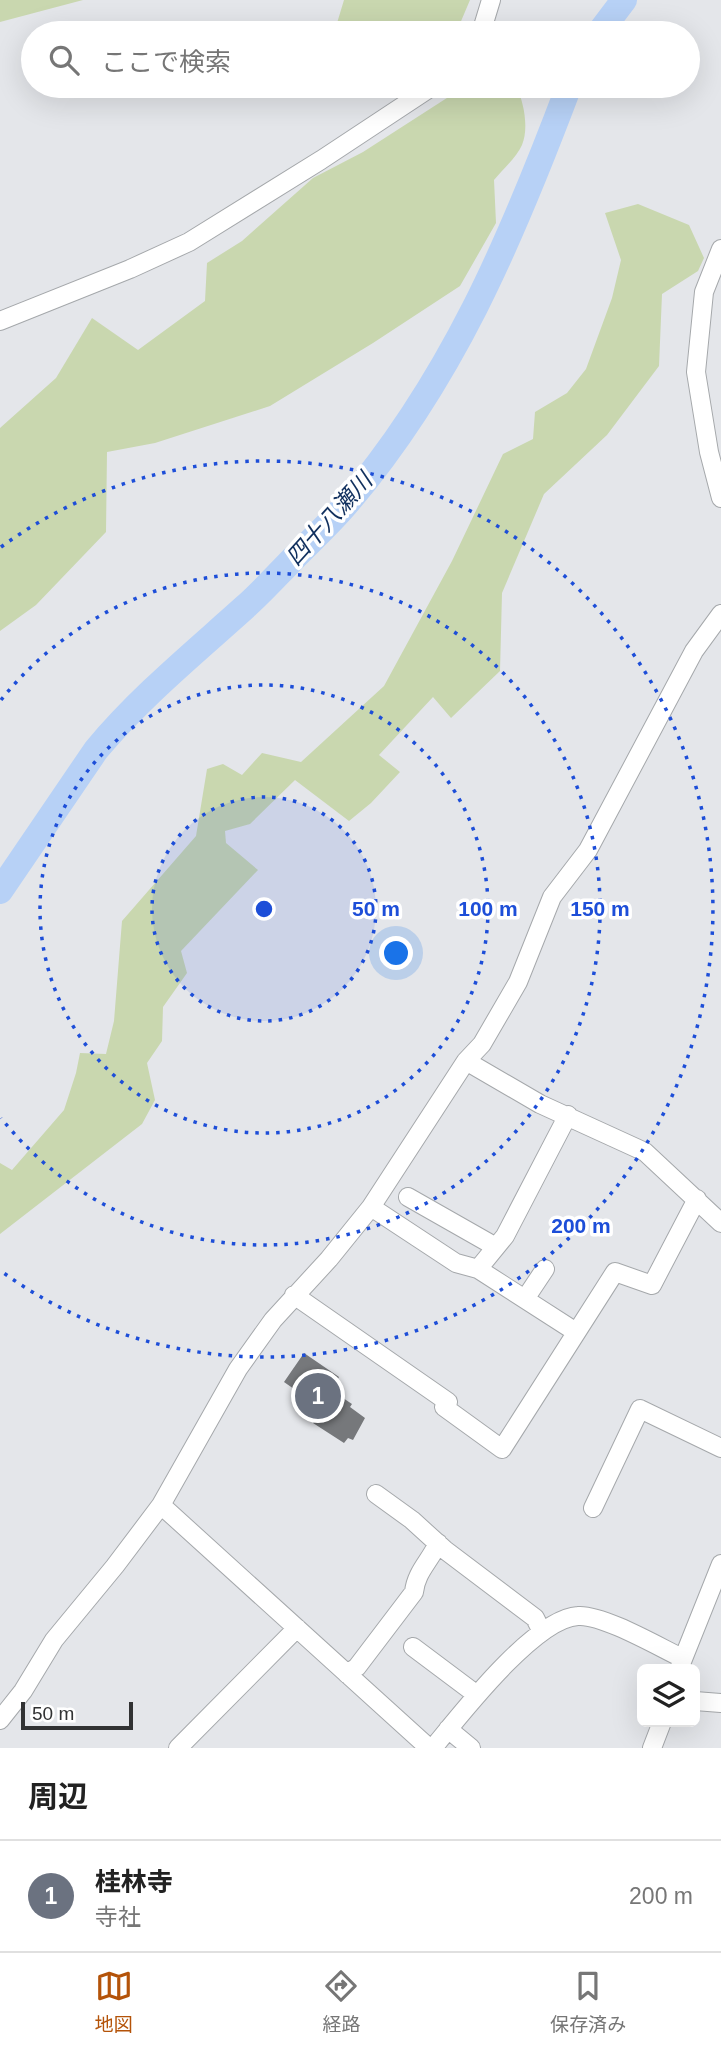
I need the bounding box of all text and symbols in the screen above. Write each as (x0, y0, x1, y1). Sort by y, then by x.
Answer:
search box (21, 21, 700, 98)
icon: search (45, 41, 83, 79)
text: ここで検索 (101, 47, 231, 77)
water label: 四十八瀬川 (281, 465, 379, 570)
centre of rings (252, 897, 276, 921)
text: 50 m (352, 897, 400, 920)
text: 100 m (458, 897, 518, 920)
text: 150 m (570, 897, 630, 920)
your location (379, 936, 413, 970)
text: 200 m (551, 1214, 611, 1237)
pin: 1 (295, 1370, 341, 1422)
map controls (637, 1664, 700, 1727)
button: layers (637, 1664, 700, 1727)
scale bar (21, 1699, 133, 1731)
text: 50 m (32, 1703, 74, 1724)
text: 周辺 (28, 1780, 88, 1813)
text: 桂林寺 (95, 1867, 173, 1897)
text: 1 (45, 1883, 57, 1909)
text: 200 m (629, 1883, 693, 1909)
text: 寺社 (95, 1904, 141, 1930)
tab: 地図 (95, 1967, 133, 2036)
tab: 経路 (322, 1967, 360, 2036)
tab: 保存済み (550, 1967, 626, 2036)

